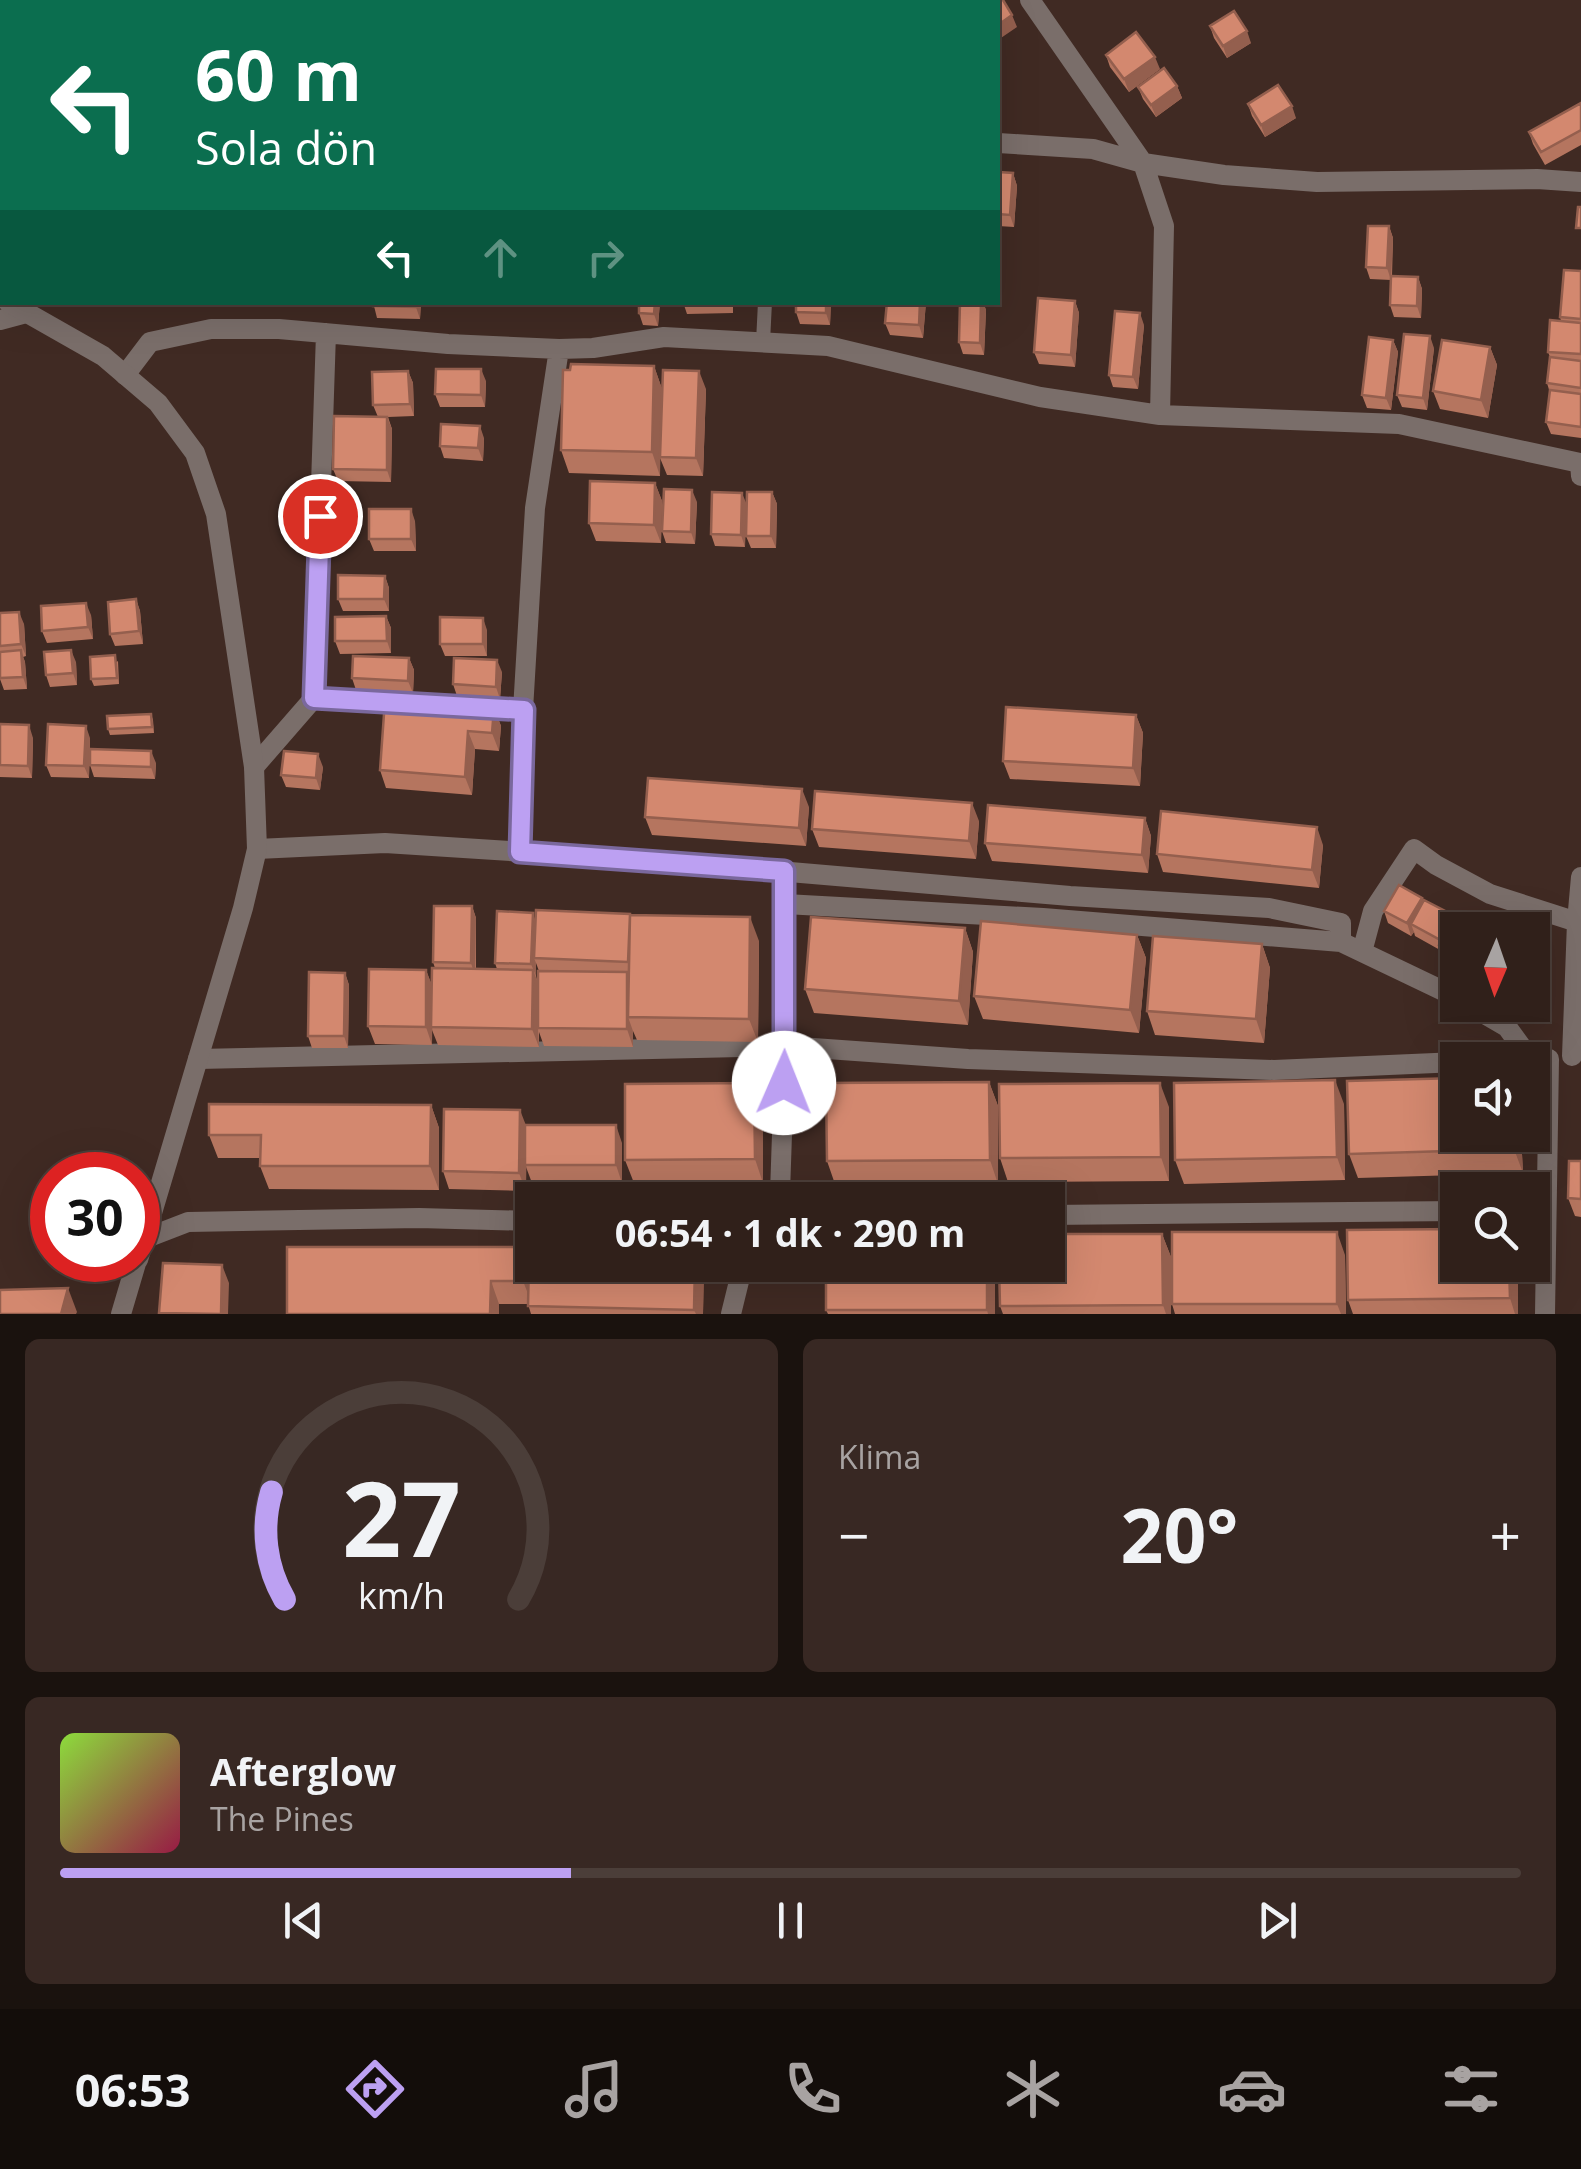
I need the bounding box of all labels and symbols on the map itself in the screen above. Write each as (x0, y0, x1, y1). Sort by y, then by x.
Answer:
pin (278, 474, 363, 559)
north arrow (1440, 912, 1550, 1022)
position arrow (732, 1031, 836, 1135)
speed limit sign: 30 (30, 1152, 160, 1282)

